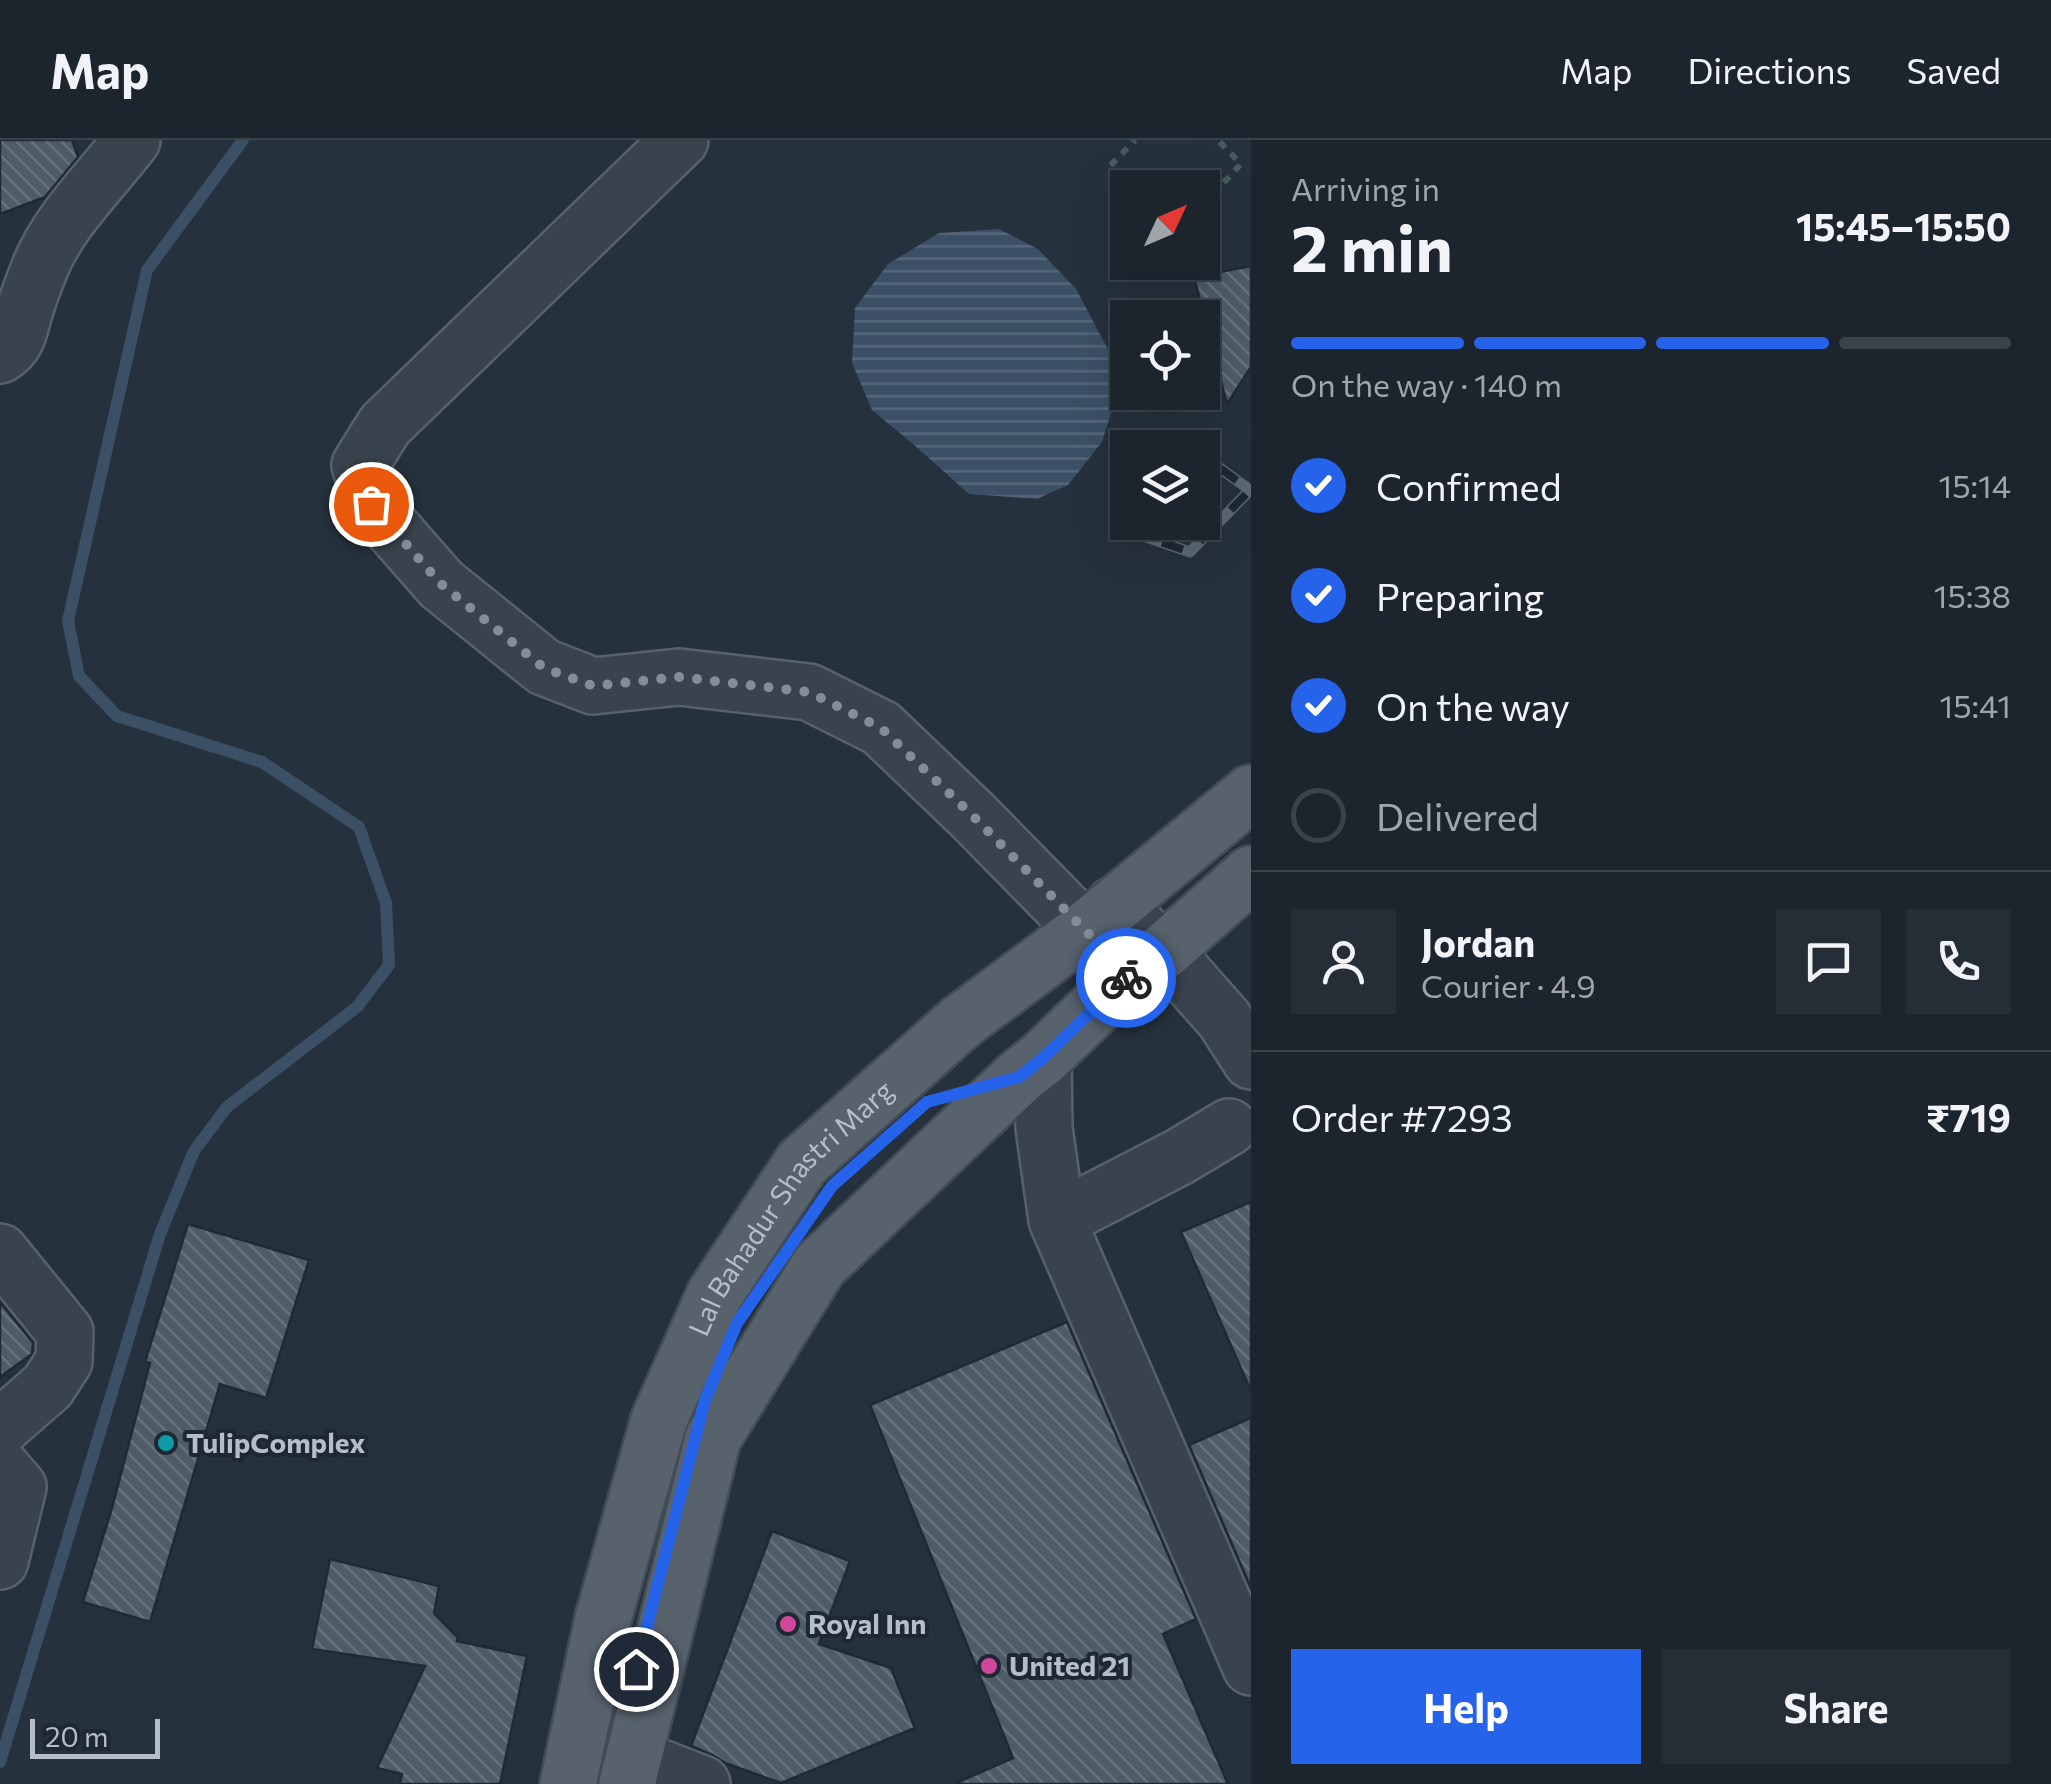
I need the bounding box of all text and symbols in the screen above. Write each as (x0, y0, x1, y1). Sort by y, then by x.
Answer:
text: Map (50, 40, 149, 99)
text: Map (1560, 48, 1632, 91)
text: Directions (1687, 48, 1852, 91)
text: Saved (1907, 48, 2001, 91)
text: Arriving in (1291, 168, 1440, 208)
north arrow (1110, 170, 1220, 280)
map controls (1110, 170, 1220, 540)
text: 15:45–15:50 (1796, 202, 2011, 249)
text: 2 min (1291, 206, 1453, 285)
button: locate (1110, 300, 1220, 410)
text: On the way · 140 m (1291, 364, 1562, 404)
button: layers (1110, 430, 1220, 540)
icon: check (1291, 458, 1346, 513)
pin (329, 462, 414, 547)
text: Confirmed (1376, 462, 1562, 509)
text: 15:14 (1939, 465, 2011, 505)
icon: bag (344, 477, 399, 532)
icon: check (1291, 568, 1346, 623)
text: Preparing (1376, 572, 1544, 619)
text: 15:38 (1934, 575, 2011, 615)
icon: check (1291, 678, 1346, 733)
text: On the way (1376, 682, 1570, 729)
text: 15:41 (1939, 685, 2011, 725)
text: Delivered (1376, 792, 1539, 839)
button: person (1291, 909, 1396, 1014)
button: chat (1776, 909, 1881, 1014)
button: phone (1906, 909, 2011, 1014)
text: Jordan (1421, 918, 1535, 965)
courier (1076, 928, 1176, 1028)
icon: bike (1099, 951, 1154, 1006)
text: Courier · 4.9 (1421, 965, 1596, 1005)
street label: Lal Bahadur Shastri Marg (681, 1072, 900, 1341)
text: Order #7293 (1291, 1093, 1513, 1140)
text: ₹719 (1926, 1093, 2011, 1140)
place label: TulipComplex (186, 1425, 366, 1459)
marker: TulipComplex (155, 1432, 177, 1454)
place label: Royal Inn (808, 1606, 927, 1640)
marker: Royal Inn (777, 1613, 799, 1635)
pin (594, 1627, 679, 1712)
icon: home (609, 1642, 664, 1697)
place label: United 21 (1009, 1648, 1130, 1682)
button: Help (1291, 1649, 1641, 1764)
button: Share (1661, 1649, 2011, 1764)
marker: United 21 (978, 1655, 1000, 1677)
scale bar (30, 1714, 160, 1758)
text: 20 m (45, 1719, 109, 1753)

